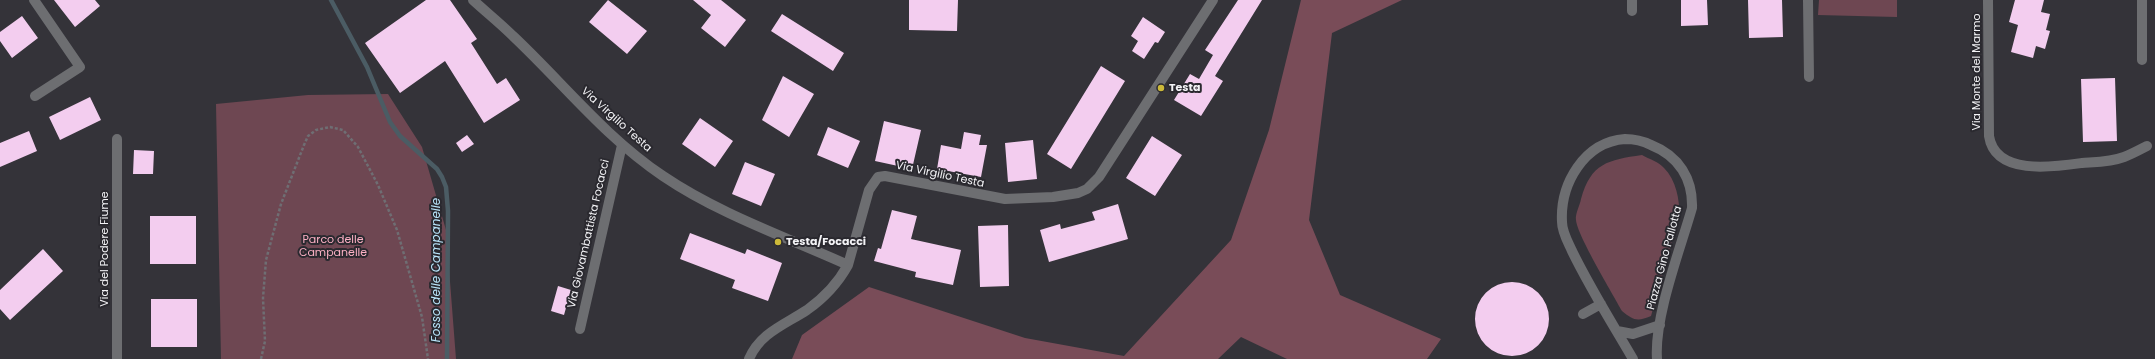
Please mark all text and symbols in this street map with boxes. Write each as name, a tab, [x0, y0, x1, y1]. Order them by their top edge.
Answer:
street label: Via Monte del Marmo	[1970, 13, 1984, 131]
place label: Testa	[1169, 81, 1200, 95]
marker: Testa	[1156, 83, 1166, 93]
street label: Via Virgilio Testa	[578, 85, 654, 155]
street label: Via Giovambattista Focacci	[565, 158, 613, 310]
street label: Via Virgilio Testa	[894, 159, 986, 191]
street label: Via del Podere Fiume	[98, 191, 112, 307]
water label: Fosso delle Campanelle	[430, 198, 444, 342]
street label: Piazza Gino Pallotta	[1645, 205, 1685, 311]
park label: Parco delle Campanelle	[299, 233, 367, 259]
place label: Testa/Focacci	[786, 235, 866, 249]
marker: Testa/Focacci	[773, 237, 783, 247]

